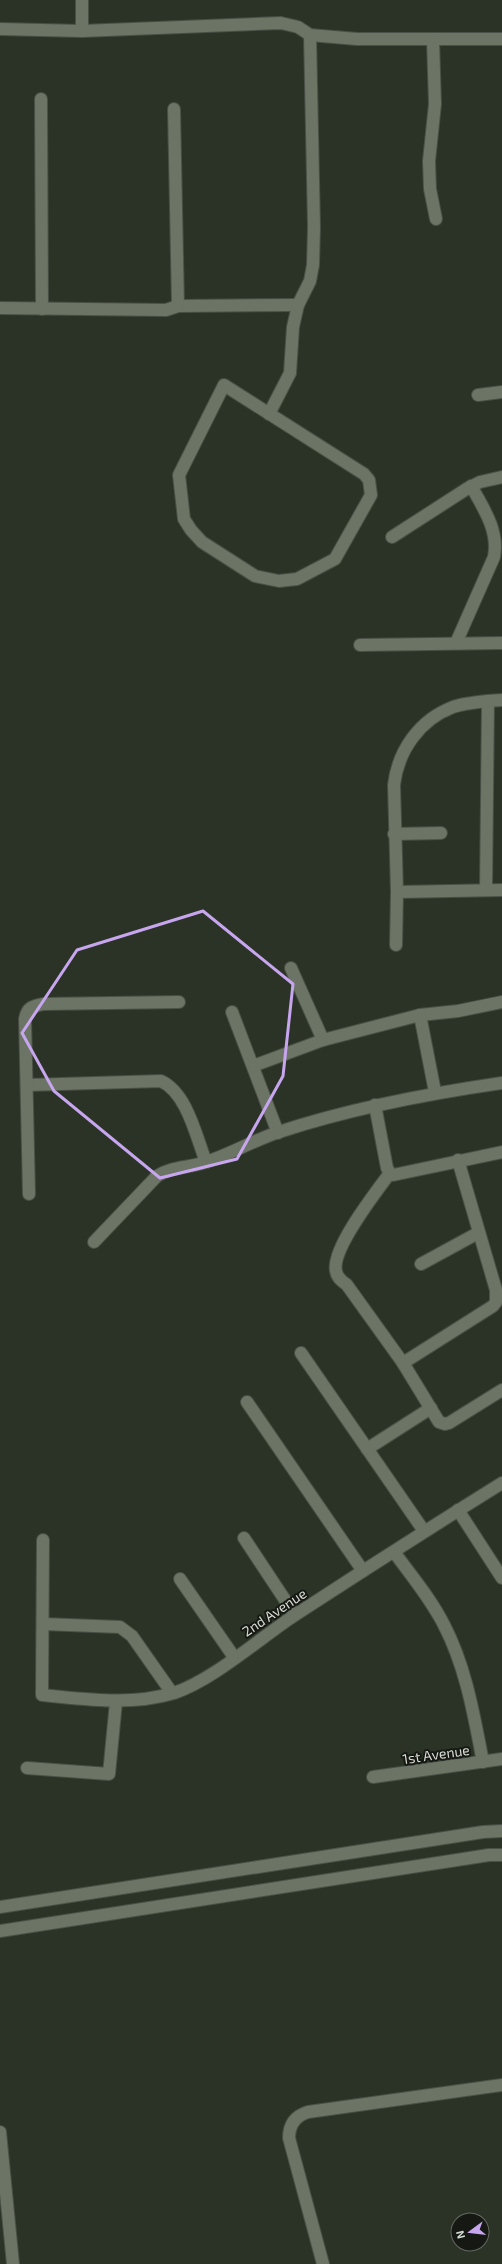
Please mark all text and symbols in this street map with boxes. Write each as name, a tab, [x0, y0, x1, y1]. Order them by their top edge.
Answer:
street label: 2nd Avenue	[239, 1584, 309, 1640]
street label: 1st Avenue	[401, 1741, 471, 1767]
north arrow	[450, 2212, 490, 2252]
text: N	[453, 2229, 467, 2240]

